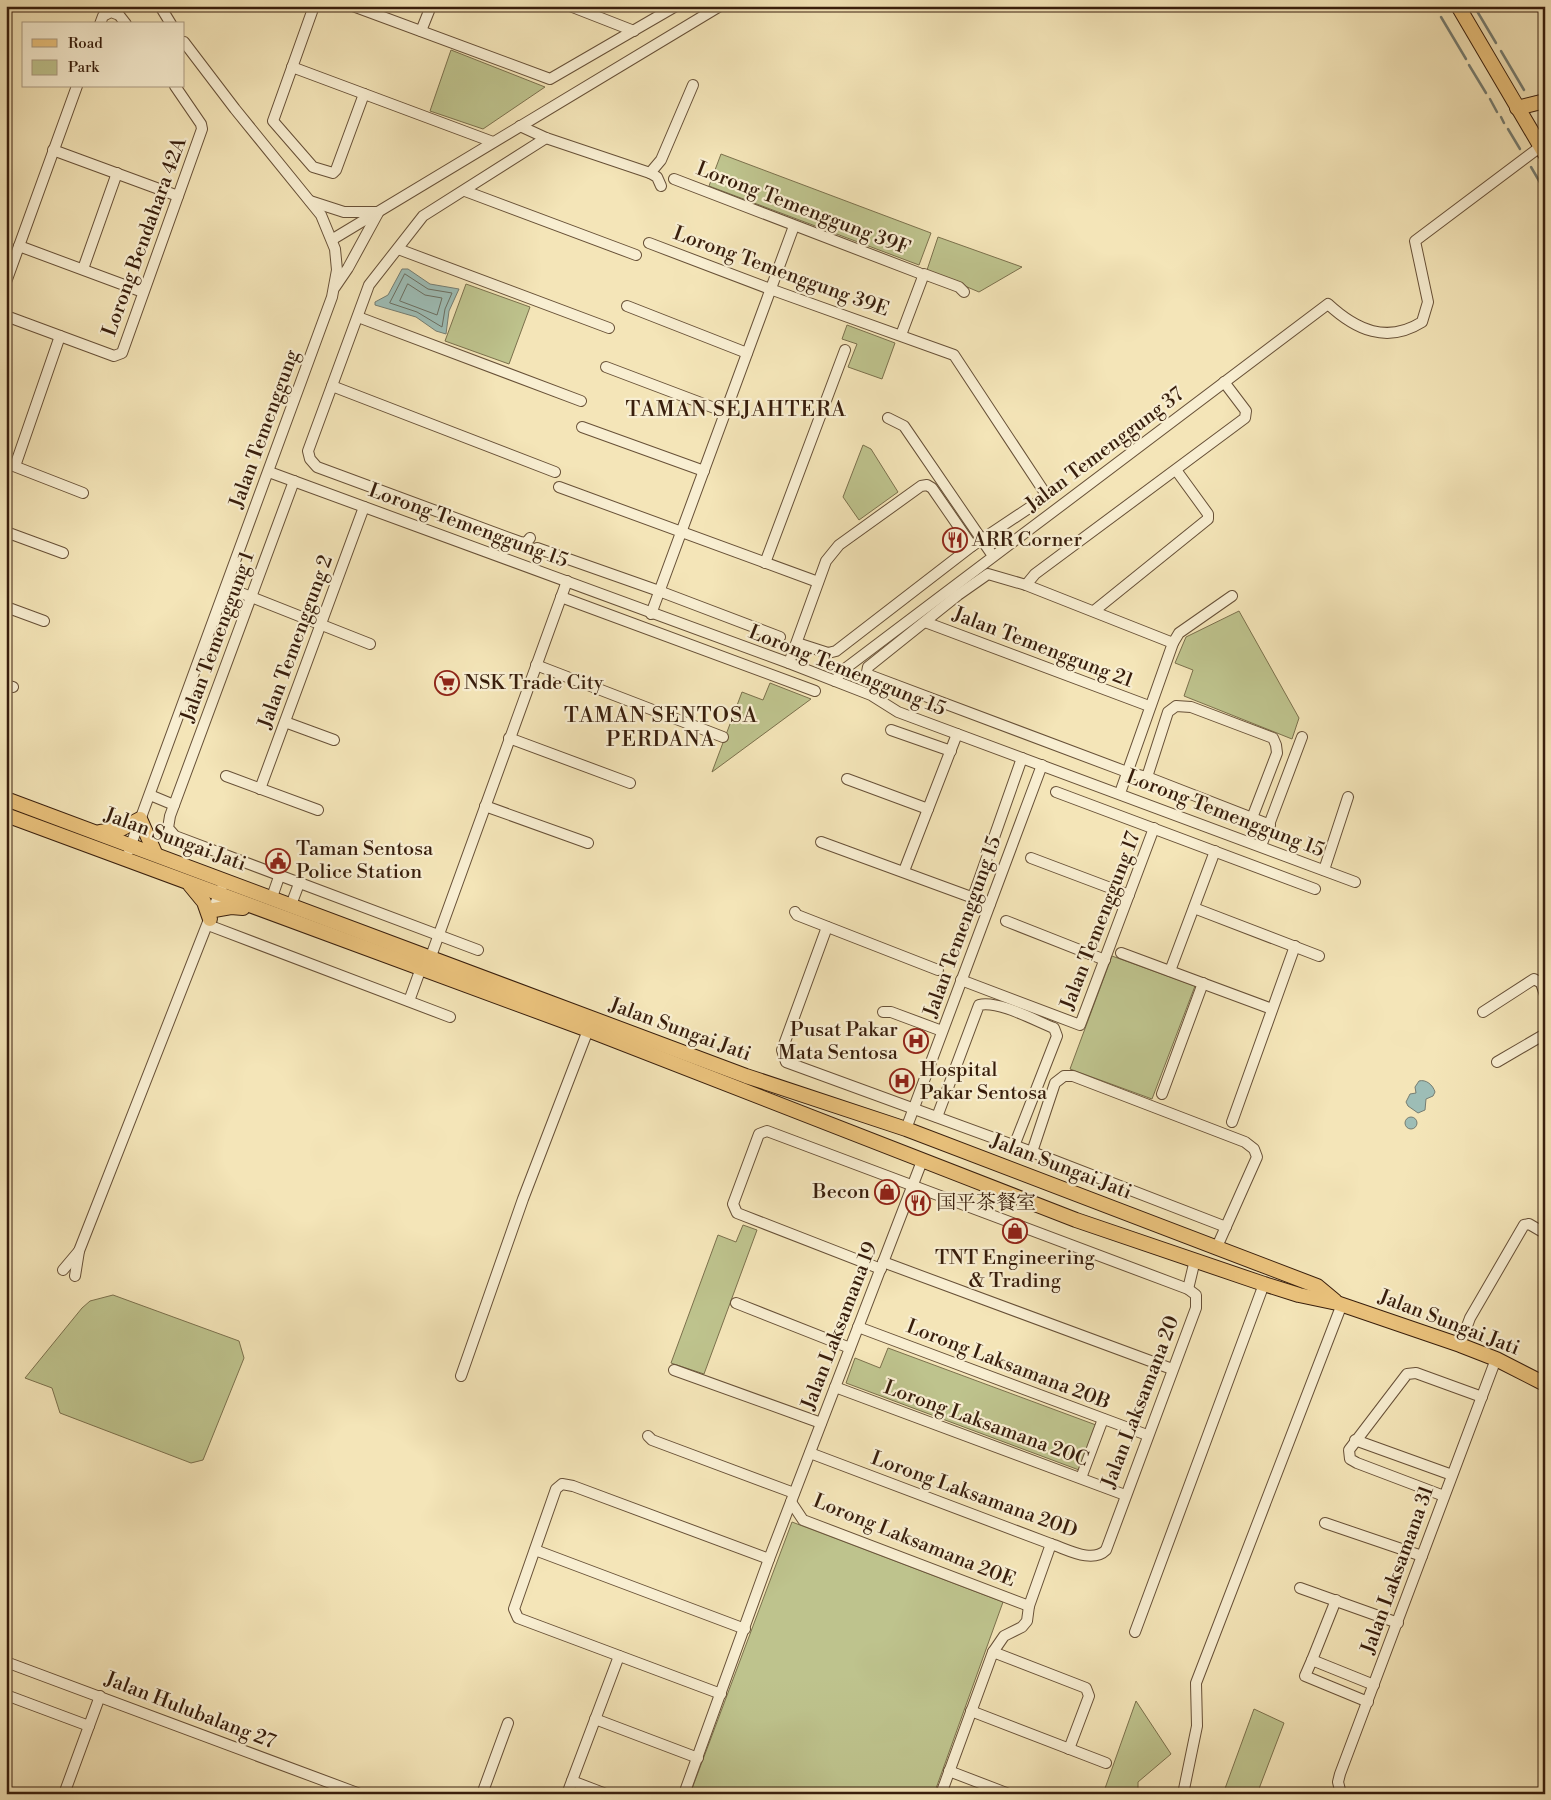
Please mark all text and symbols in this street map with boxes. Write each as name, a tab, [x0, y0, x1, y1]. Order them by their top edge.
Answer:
legend	[22, 22, 185, 88]
text: Road	[68, 34, 103, 53]
text: Park	[68, 58, 100, 77]
street label: Lorong Bendahara 42A	[97, 133, 193, 340]
street label: Lorong Temenggung 39F	[692, 157, 914, 261]
street label: Lorong Temenggung 39E	[670, 221, 892, 323]
street label: Jalan Temenggung	[224, 346, 306, 513]
street label: Jalan Temenggung 37	[1020, 382, 1189, 518]
district label: TAMAN SEJAHTERA	[625, 397, 847, 423]
street label: Lorong Temenggung 15	[365, 478, 571, 574]
restaurant icon: ARR Corner	[942, 527, 968, 553]
place label: ARR Corner	[971, 528, 1082, 553]
street label: Jalan Temenggung 1	[175, 548, 261, 727]
street label: Jalan Temenggung 2	[253, 552, 339, 733]
street label: Jalan Temenggung 21	[948, 602, 1137, 694]
street label: Lorong Temenggung 15	[745, 620, 949, 722]
supermarket icon: NSK Trade City	[434, 670, 460, 696]
place label: NSK Trade City	[464, 671, 604, 696]
district label: TAMAN SENTOSA PERDANA	[564, 703, 758, 753]
street label: Lorong Temenggung 15	[1122, 765, 1328, 863]
street label: Jalan Sungai Jati	[100, 802, 250, 877]
street label: Jalan Temenggung 17	[1055, 828, 1146, 1015]
street label: Jalan Temenggung 15	[918, 833, 1007, 1022]
place label: Taman Sentosa Police Station	[296, 837, 434, 885]
public building icon: Taman Sentosa Police Station	[265, 848, 291, 874]
street label: Jalan Sungai Jati	[605, 992, 755, 1067]
place label: Pusat Pakar Mata Sentosa	[778, 1018, 899, 1066]
hospital icon: Pusat Pakar Mata Sentosa	[903, 1028, 929, 1054]
place label: Hospital Pakar Sentosa	[920, 1058, 1048, 1106]
hospital icon: Hospital Pakar Sentosa	[889, 1068, 915, 1094]
street label: Jalan Sungai Jati	[986, 1128, 1135, 1206]
shop icon: Becon	[874, 1179, 900, 1205]
place label: Becon	[812, 1180, 870, 1205]
restaurant icon: 国平茶餐室	[905, 1190, 931, 1216]
place label: 国平茶餐室	[936, 1191, 1036, 1216]
shop icon: TNT Engineering & Trading	[1002, 1218, 1028, 1244]
street label: Jalan Laksamana 19	[796, 1238, 884, 1414]
place label: TNT Engineering & Trading	[935, 1246, 1096, 1294]
street label: Jalan Sungai Jati	[1374, 1284, 1523, 1362]
street label: Jalan Laksamana 20	[1096, 1312, 1185, 1493]
street label: Lorong Laksamana 20B	[902, 1315, 1114, 1415]
street label: Lorong Laksamana 20C	[880, 1375, 1092, 1473]
street label: Lorong Laksamana 20D	[867, 1446, 1081, 1544]
street label: Jalan Laksamana 31	[1356, 1482, 1440, 1658]
street label: Lorong Laksamana 20E	[809, 1489, 1019, 1593]
street label: Jalan Hulubalang 27	[100, 1667, 279, 1755]

